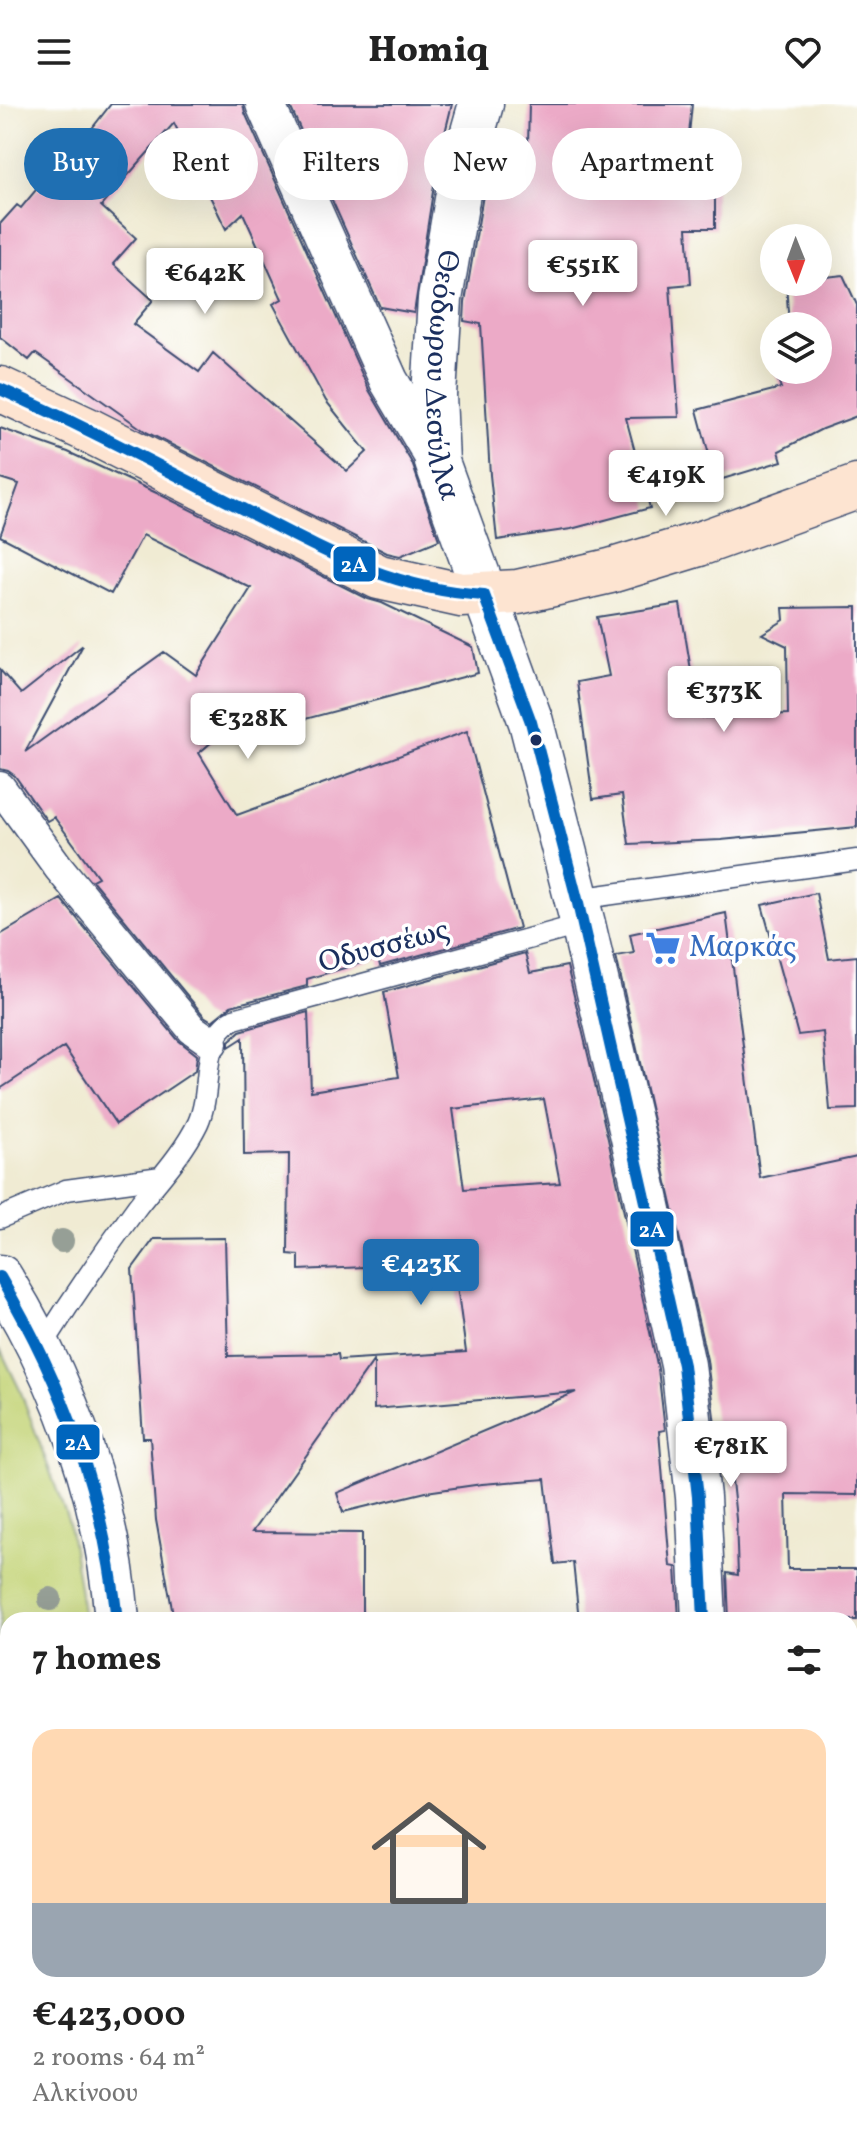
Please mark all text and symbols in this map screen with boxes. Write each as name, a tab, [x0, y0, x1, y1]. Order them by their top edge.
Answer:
text: Homiq	[368, 27, 489, 77]
icon: menu	[32, 30, 76, 74]
icon: heart	[781, 30, 825, 74]
chip: Buy	[24, 128, 128, 200]
chip: Rent	[144, 128, 258, 200]
chip: Filters	[274, 128, 408, 200]
chip: New	[424, 128, 536, 200]
chip: Apartment	[552, 128, 742, 200]
north arrow	[760, 224, 832, 296]
map controls	[760, 224, 832, 384]
pin: €551K	[527, 240, 639, 308]
street label: Θεόδωρου Δεσύλλα	[413, 246, 470, 506]
pin: €642K	[149, 248, 261, 316]
text: €551K	[546, 248, 620, 284]
text: €642K	[164, 256, 246, 292]
button: layers	[760, 312, 832, 384]
pin: €419K	[610, 450, 722, 518]
text: €419K	[627, 458, 705, 494]
line badge: 2Α	[332, 545, 377, 583]
text: 2Α	[340, 551, 368, 582]
pin: €373K	[668, 666, 780, 734]
text: €373K	[686, 674, 762, 710]
pin: €328K	[192, 693, 304, 761]
text: €328K	[209, 701, 287, 737]
unlabelled marker	[528, 732, 544, 748]
street label: Οδυσσέως	[314, 909, 454, 985]
place label: Μαρκάς	[689, 927, 797, 969]
supermarket icon: Μαρκάς	[644, 929, 682, 967]
line badge: 2Α	[629, 1210, 675, 1248]
text: 2Α	[638, 1216, 666, 1247]
pin: €423K	[365, 1239, 477, 1307]
text: €423K	[381, 1247, 461, 1283]
pin: €781K	[675, 1421, 787, 1489]
line badge: 2Α	[55, 1423, 101, 1461]
text: 2Α	[64, 1429, 92, 1460]
text: €781K	[694, 1429, 768, 1465]
text: 7 homes	[32, 1637, 161, 1684]
icon: filters	[782, 1638, 826, 1682]
icon: home	[357, 1781, 501, 1925]
text: €423,000	[32, 1993, 186, 2040]
text: 2 rooms · 64 m²	[32, 2040, 205, 2076]
text: Αλκίνοου	[32, 2076, 138, 2112]

